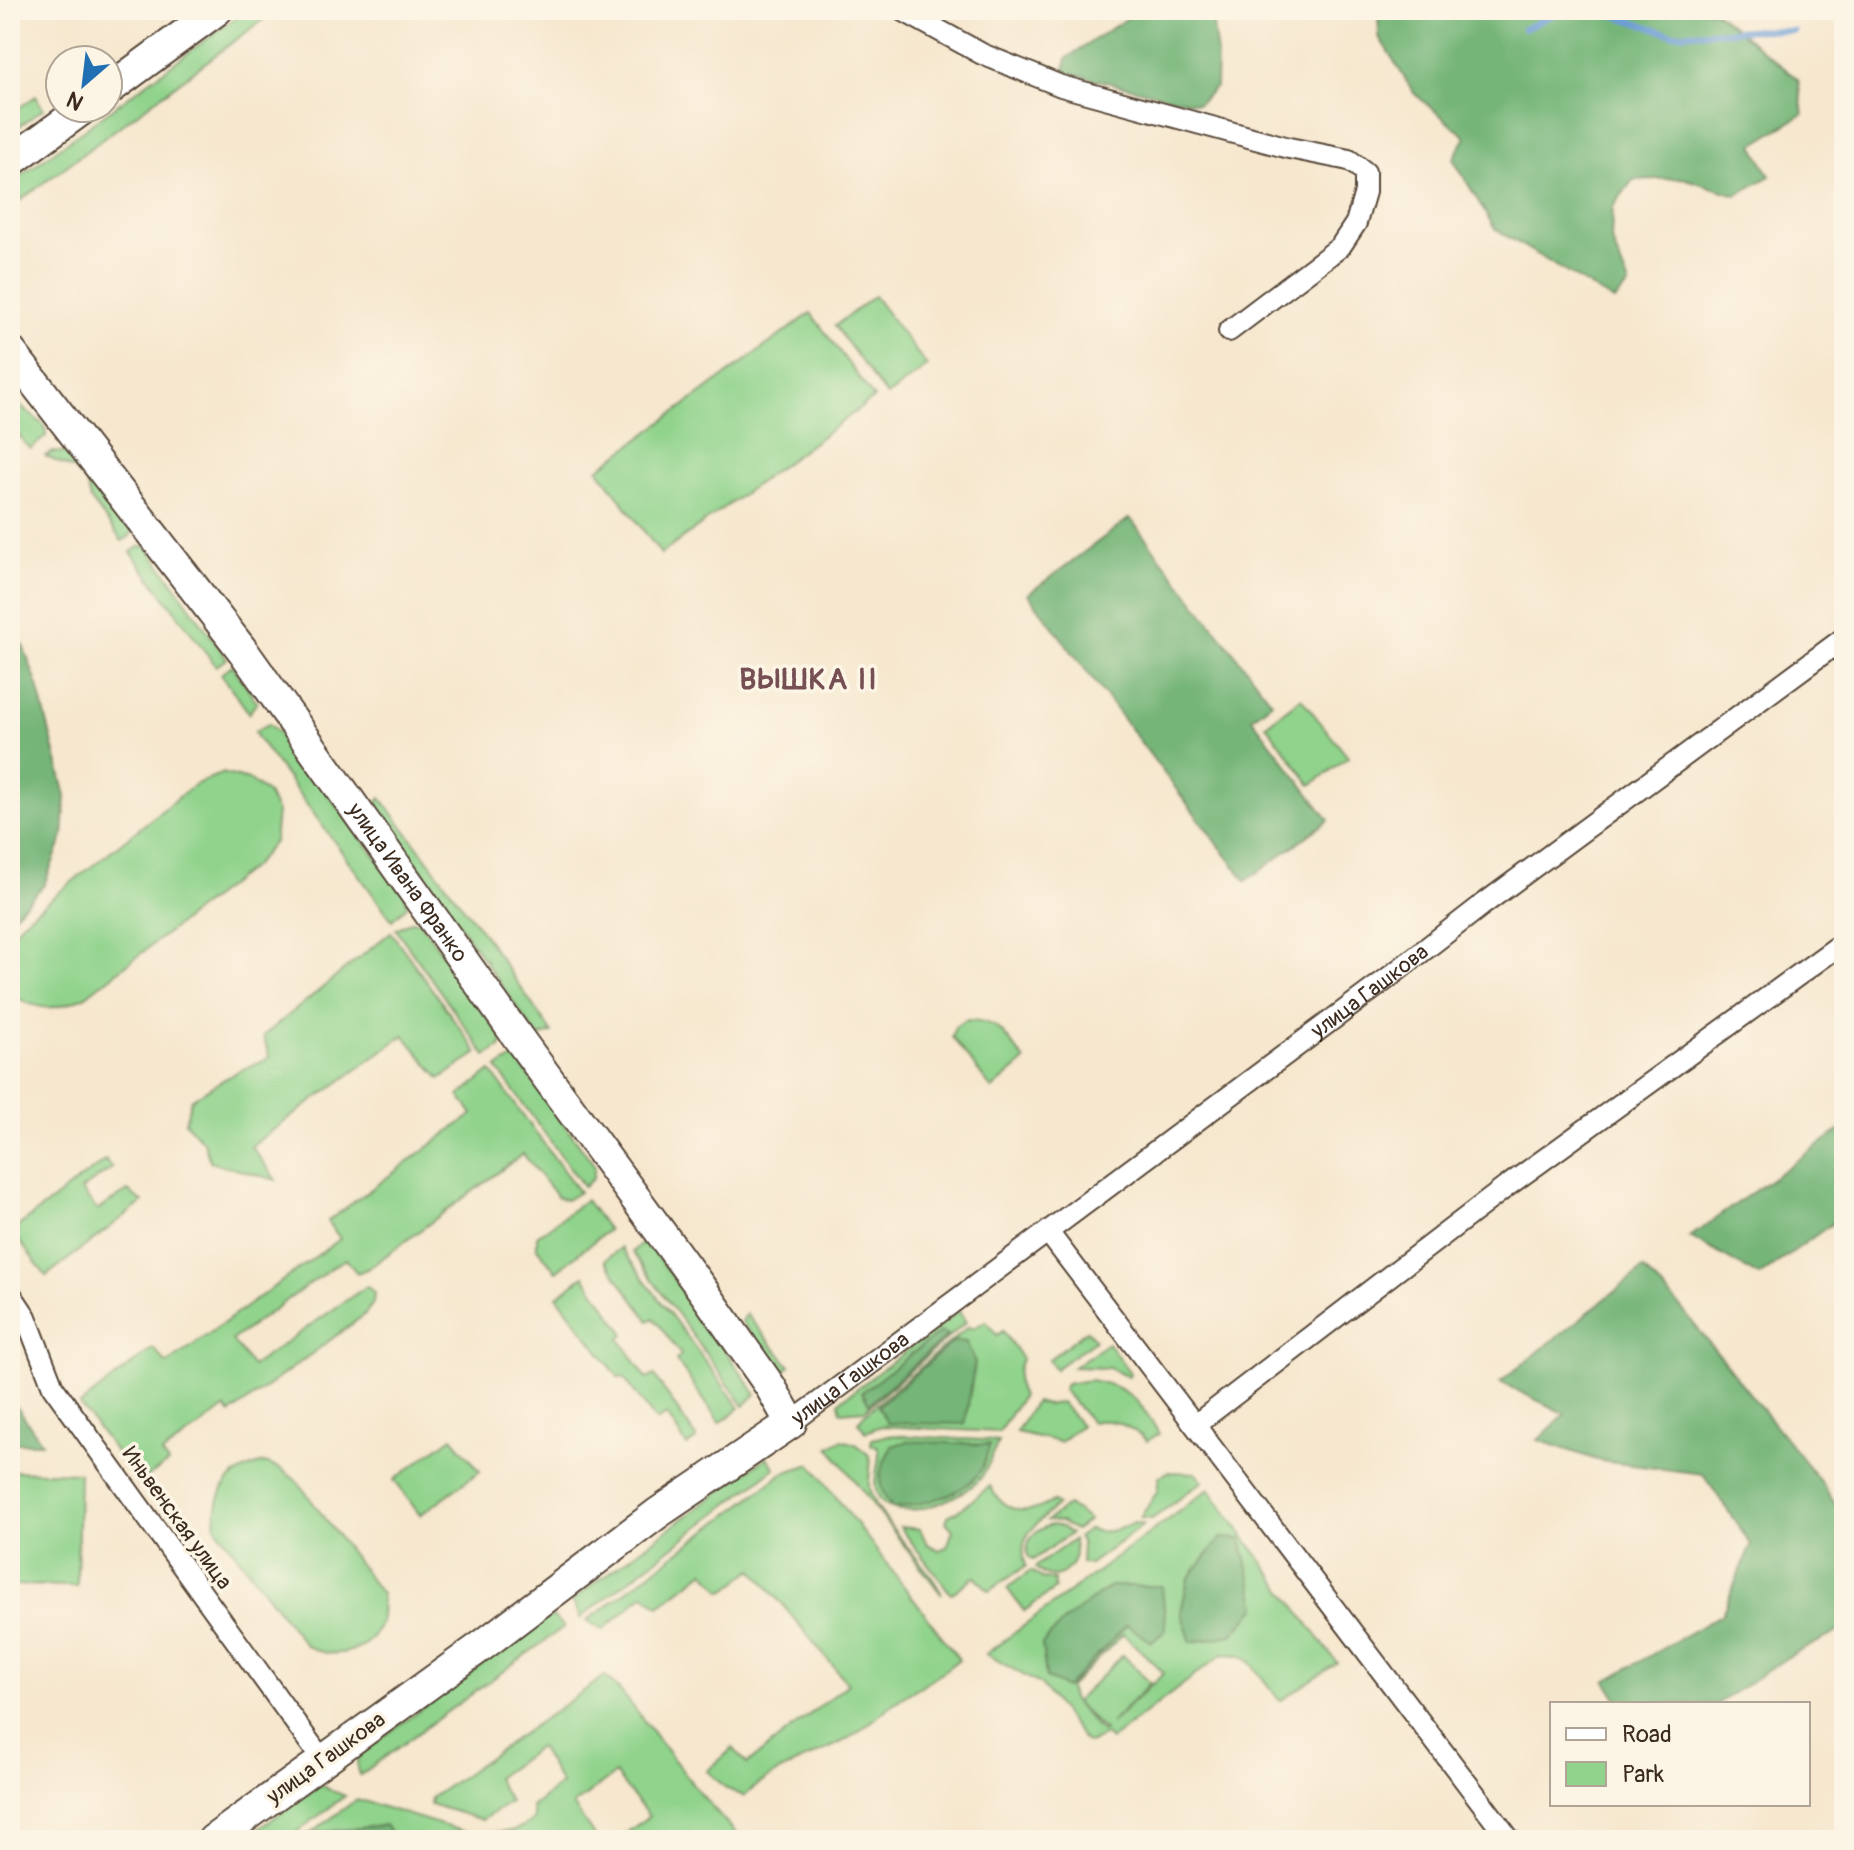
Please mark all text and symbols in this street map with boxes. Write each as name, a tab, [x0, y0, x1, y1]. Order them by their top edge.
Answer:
north arrow	[44, 44, 124, 124]
text: N	[62, 85, 88, 117]
district label: ВЫШКА II	[739, 661, 879, 698]
street label: улица Ивана Франко	[341, 796, 474, 968]
street label: улица Гашкова	[1305, 938, 1434, 1045]
street label: улица Гашкова	[785, 1326, 915, 1432]
street label: Иньвенская улица	[116, 1441, 238, 1595]
legend	[1550, 1702, 1810, 1806]
street label: улица Гашкова	[260, 1705, 391, 1811]
text: Road	[1622, 1720, 1672, 1749]
text: Park	[1622, 1760, 1664, 1789]

